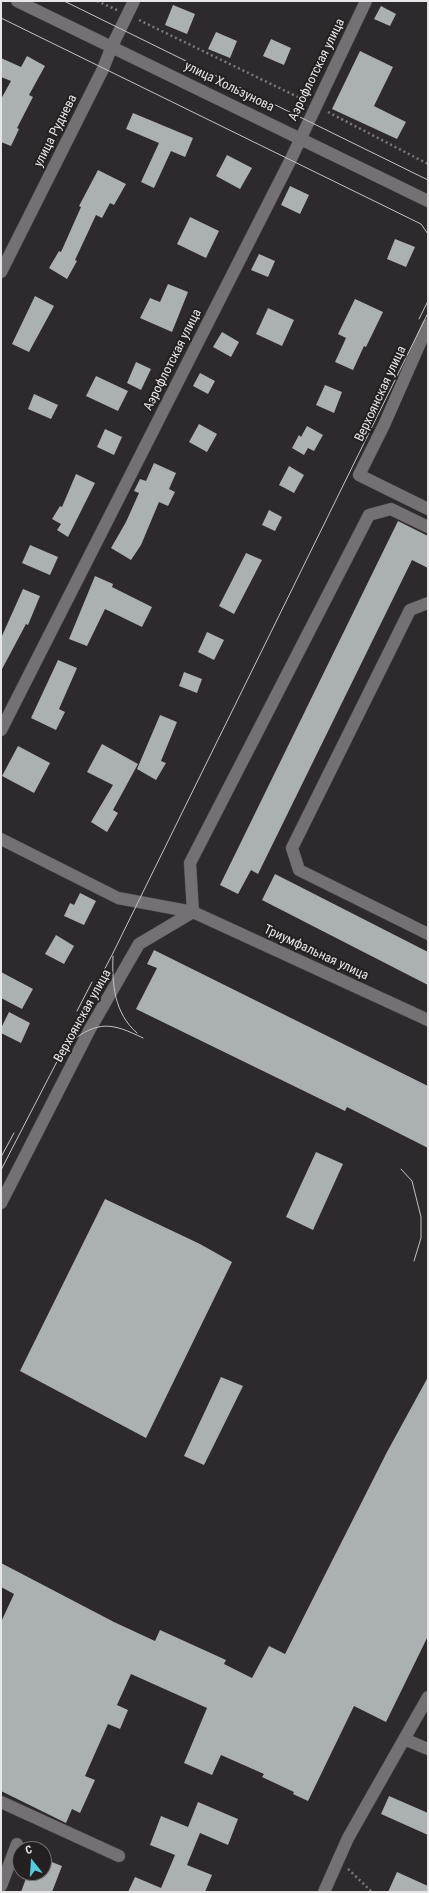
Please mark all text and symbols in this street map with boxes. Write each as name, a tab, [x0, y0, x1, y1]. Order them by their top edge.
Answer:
street label: Аэрофлотская улица	[285, 16, 349, 124]
street label: улица Хользунова	[182, 59, 276, 115]
street label: улица Руднева	[31, 92, 81, 170]
street label: Аэрофлотская улица	[141, 307, 205, 413]
street label: Верхоянская улица	[352, 344, 410, 444]
street label: Триумфальная улица	[261, 922, 371, 984]
street label: Верхоянская улица	[51, 967, 115, 1065]
north arrow	[12, 1841, 52, 1881]
text: С	[24, 1843, 34, 1857]

